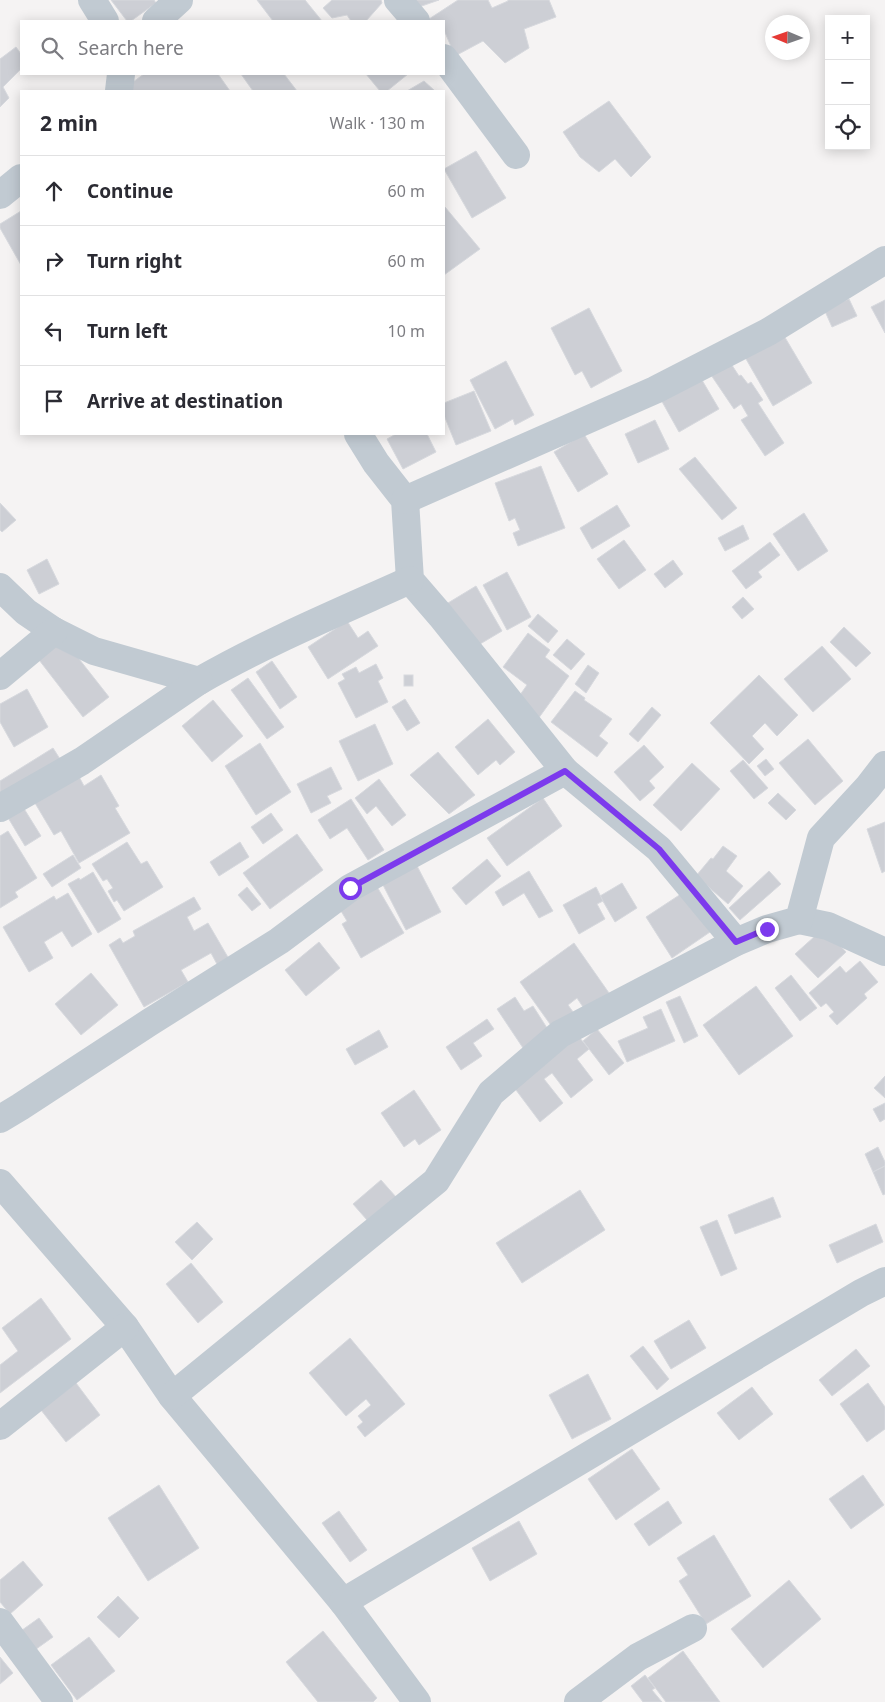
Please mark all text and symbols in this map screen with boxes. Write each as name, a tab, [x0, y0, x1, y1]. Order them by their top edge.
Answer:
north arrow	[765, 15, 810, 60]
map controls	[825, 15, 870, 150]
button: +	[825, 15, 870, 60]
search box	[20, 20, 445, 75]
icon: search	[38, 34, 66, 62]
text: Search here	[78, 35, 184, 61]
button: −	[825, 60, 870, 105]
button: locate	[825, 105, 870, 150]
text: 2 min	[40, 109, 98, 137]
text: Walk · 130 m	[330, 112, 425, 134]
icon: ahead	[40, 177, 68, 205]
text: Continue	[87, 178, 173, 204]
text: 60 m	[388, 180, 425, 202]
icon: right	[40, 247, 68, 275]
text: Turn right	[87, 248, 182, 274]
text: 60 m	[388, 250, 425, 272]
icon: left	[40, 317, 68, 345]
text: Turn left	[87, 318, 168, 344]
text: 10 m	[388, 320, 425, 342]
icon: arrive	[40, 387, 68, 415]
text: Arrive at destination	[87, 388, 283, 414]
route start	[339, 877, 362, 900]
route end	[756, 918, 779, 941]

